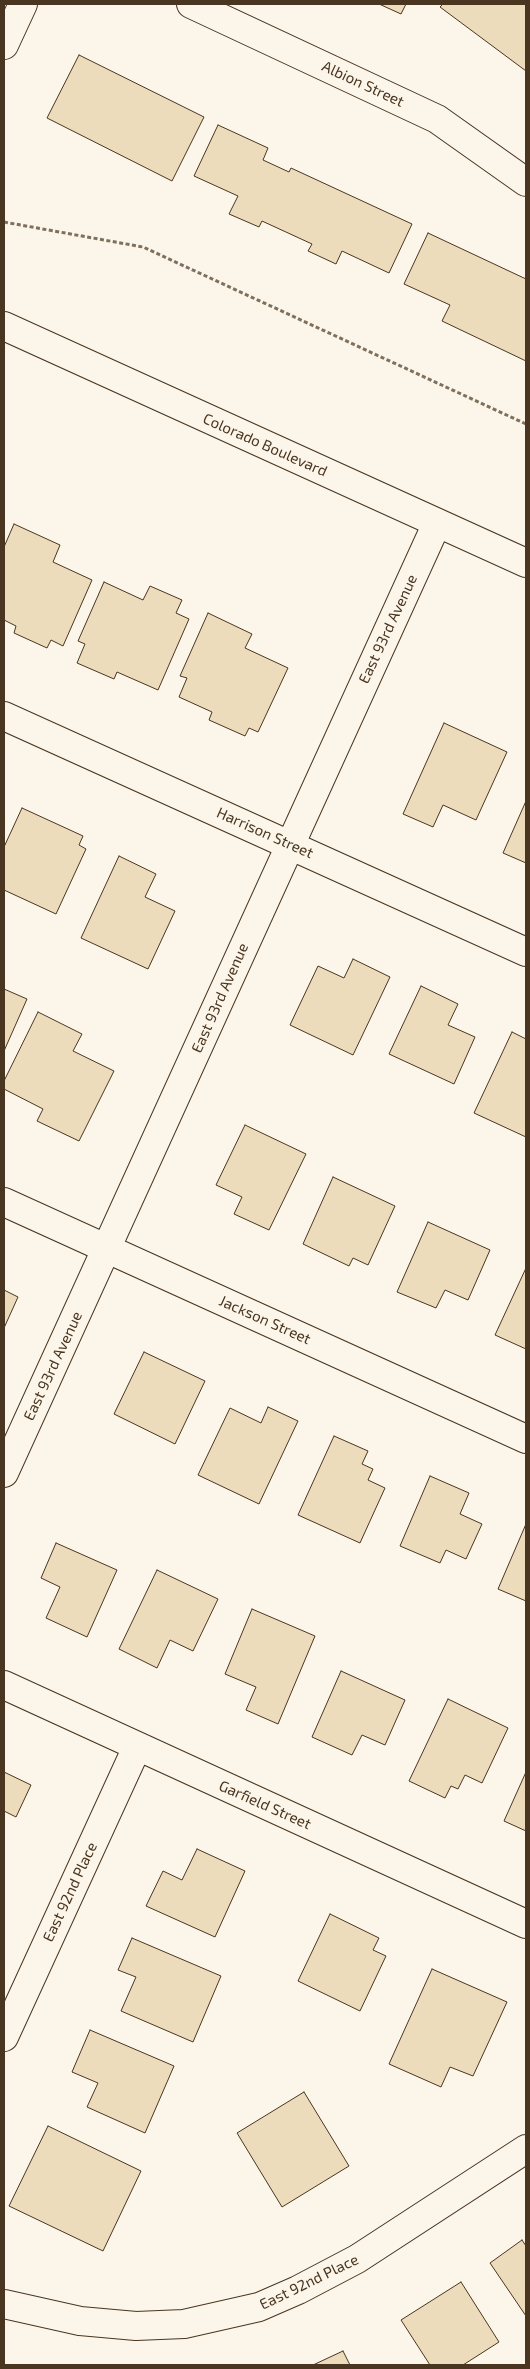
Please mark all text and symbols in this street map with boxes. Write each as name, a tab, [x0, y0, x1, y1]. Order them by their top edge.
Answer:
street label: Albion Street	[319, 57, 407, 111]
street label: Colorado Boulevard	[200, 409, 330, 481]
street label: East 93rd Avenue	[355, 572, 421, 686]
street label: Harrison Street	[214, 804, 316, 862]
street label: East 93rd Avenue	[188, 940, 252, 1056]
street label: Jackson Street	[216, 1292, 314, 1348]
street label: East 93rd Avenue	[20, 1309, 86, 1423]
street label: Garfield Street	[216, 1777, 314, 1833]
street label: East 92nd Place	[39, 1839, 101, 1945]
street label: East 92nd Place	[257, 2250, 361, 2314]

